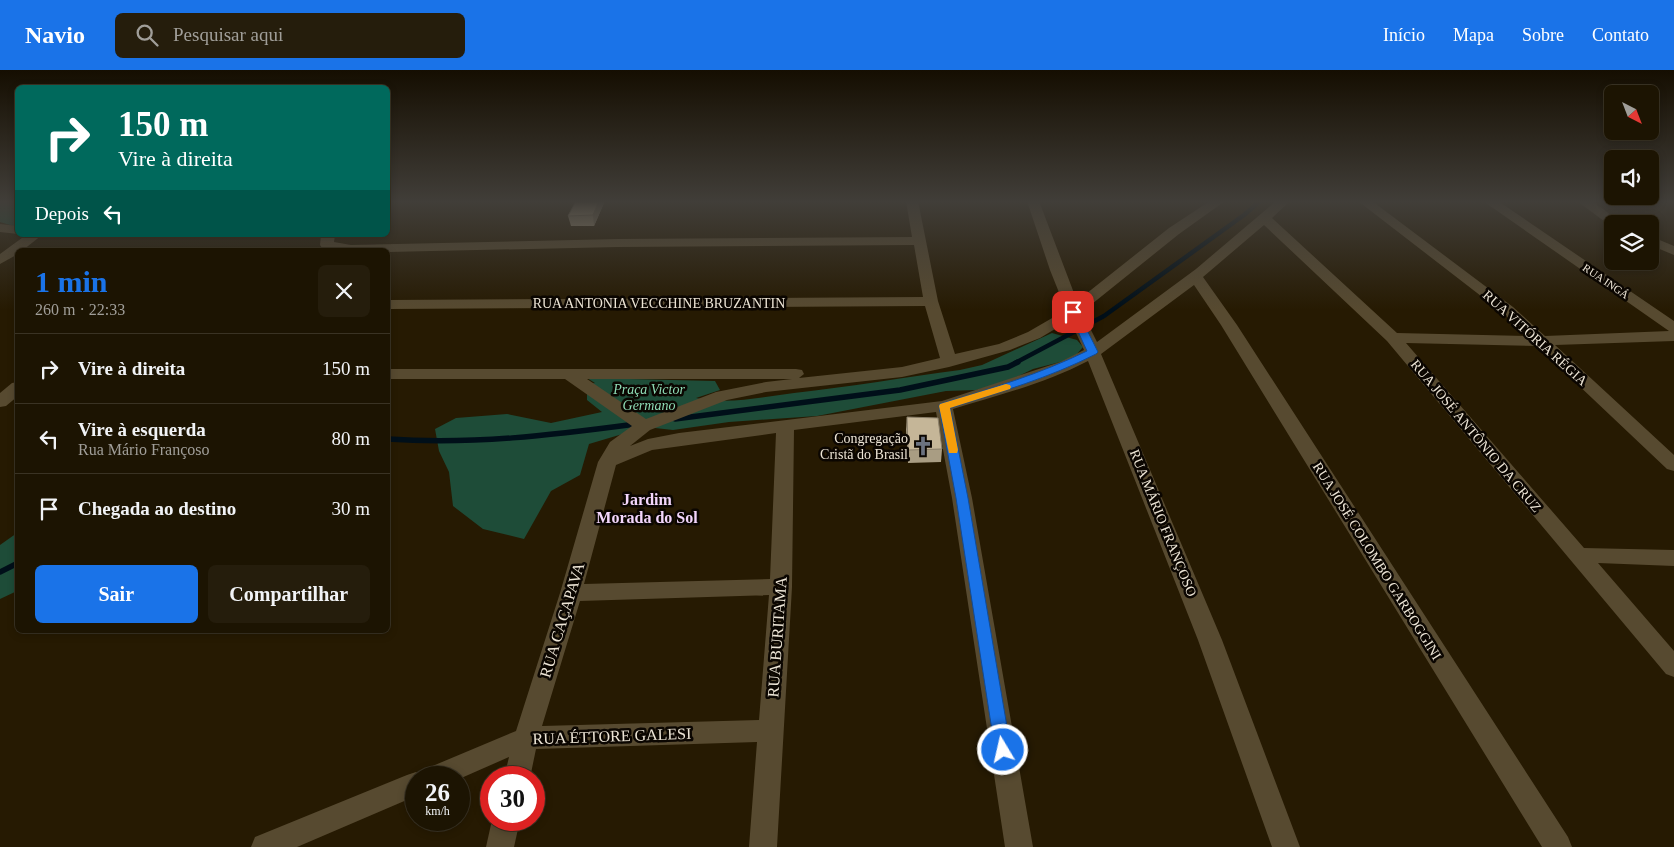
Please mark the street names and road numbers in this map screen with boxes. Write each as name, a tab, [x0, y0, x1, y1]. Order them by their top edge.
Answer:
street label: RUA INGÁ	[1581, 261, 1631, 301]
street label: RUA VITÓRIA RÉGIA	[1480, 286, 1592, 389]
street label: RUA ANTONIA VECCHINE BRUZANTIN	[533, 296, 785, 311]
street label: RUA JOSÉ ANTÔNIO DA CRUZ	[1408, 356, 1545, 515]
street label: RUA MÁRIO FRANÇOSO	[1127, 447, 1200, 599]
street label: RUA JOSÉ COLOMBO GARBOGGINI	[1310, 459, 1445, 663]
street label: RUA CAÇAPAVA	[536, 560, 589, 680]
street label: RUA BURITAMA	[764, 576, 790, 698]
street label: RUA ÉTTORE GALESI	[532, 724, 692, 747]

